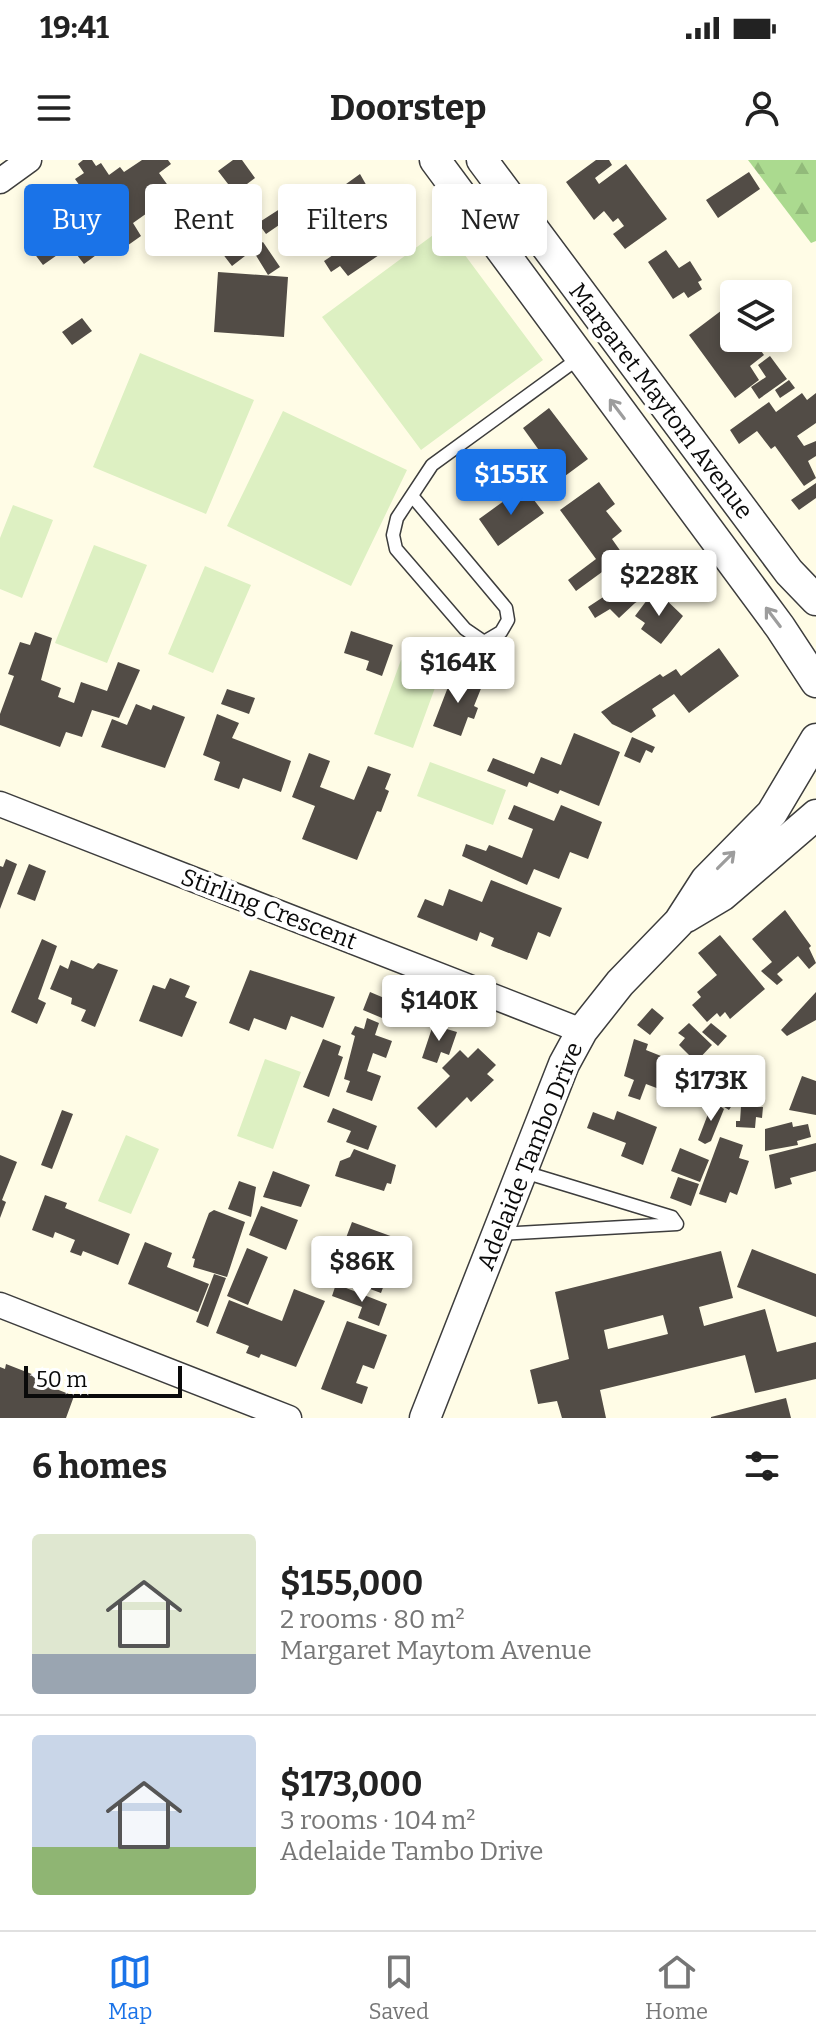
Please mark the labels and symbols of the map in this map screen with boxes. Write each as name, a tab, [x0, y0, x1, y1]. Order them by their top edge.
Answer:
street label: Margaret Maytom Avenue	[563, 278, 759, 524]
one-way arrow	[609, 399, 626, 420]
pin: $155K	[455, 449, 567, 517]
pin: $228K	[603, 550, 715, 618]
one-way arrow	[764, 607, 781, 628]
pin: $164K	[402, 637, 514, 705]
one-way arrow	[716, 851, 735, 870]
street label: Stirling Crescent	[177, 863, 361, 955]
pin: $140K	[383, 975, 495, 1043]
street label: Adelaide Tambo Drive	[471, 1038, 589, 1274]
pin: $173K	[655, 1055, 767, 1123]
pin: $86K	[315, 1236, 409, 1304]
scale bar	[24, 1362, 182, 1398]

